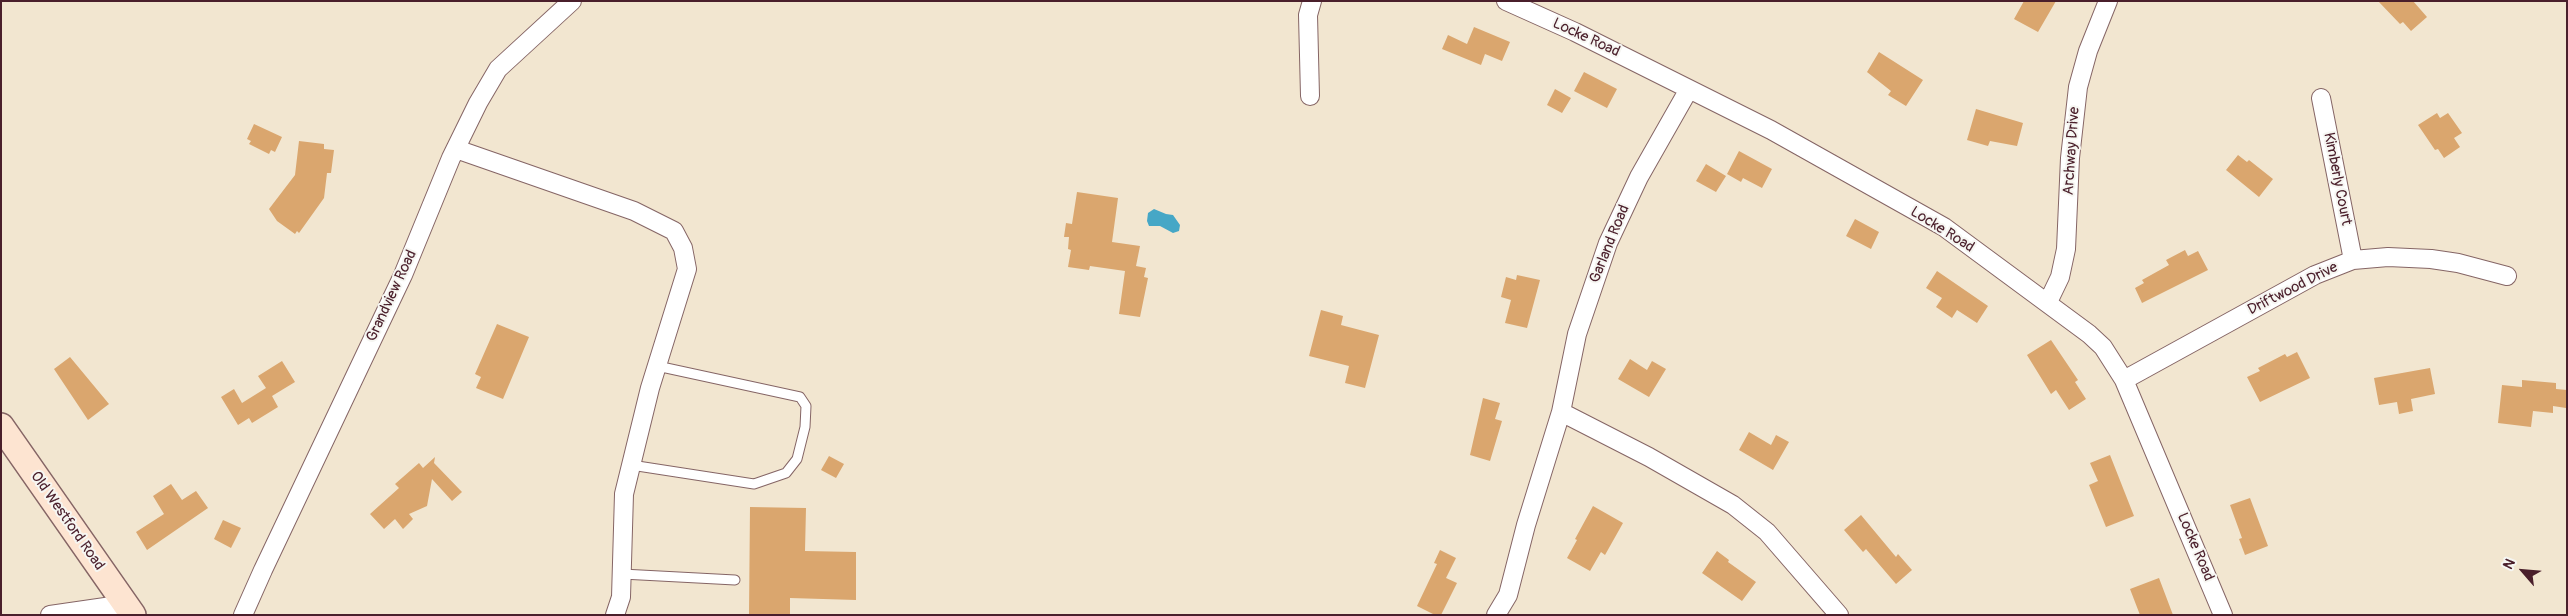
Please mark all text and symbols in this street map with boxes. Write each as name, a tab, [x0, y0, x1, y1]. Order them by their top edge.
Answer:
street label: Locke Road	[1550, 15, 1622, 61]
street label: Archway Drive	[2060, 106, 2084, 196]
street label: Kimberly Court	[2319, 131, 2355, 227]
street label: Garland Road	[1586, 202, 1634, 286]
street label: Locke Road	[1907, 203, 1977, 257]
street label: Grandview Road	[363, 247, 421, 345]
street label: Driftwood Drive	[2245, 259, 2341, 319]
street label: Old Westford Road	[26, 468, 108, 574]
street label: Locke Road	[2173, 510, 2217, 584]
north arrow	[2498, 546, 2548, 596]
text: N	[2499, 556, 2519, 572]

